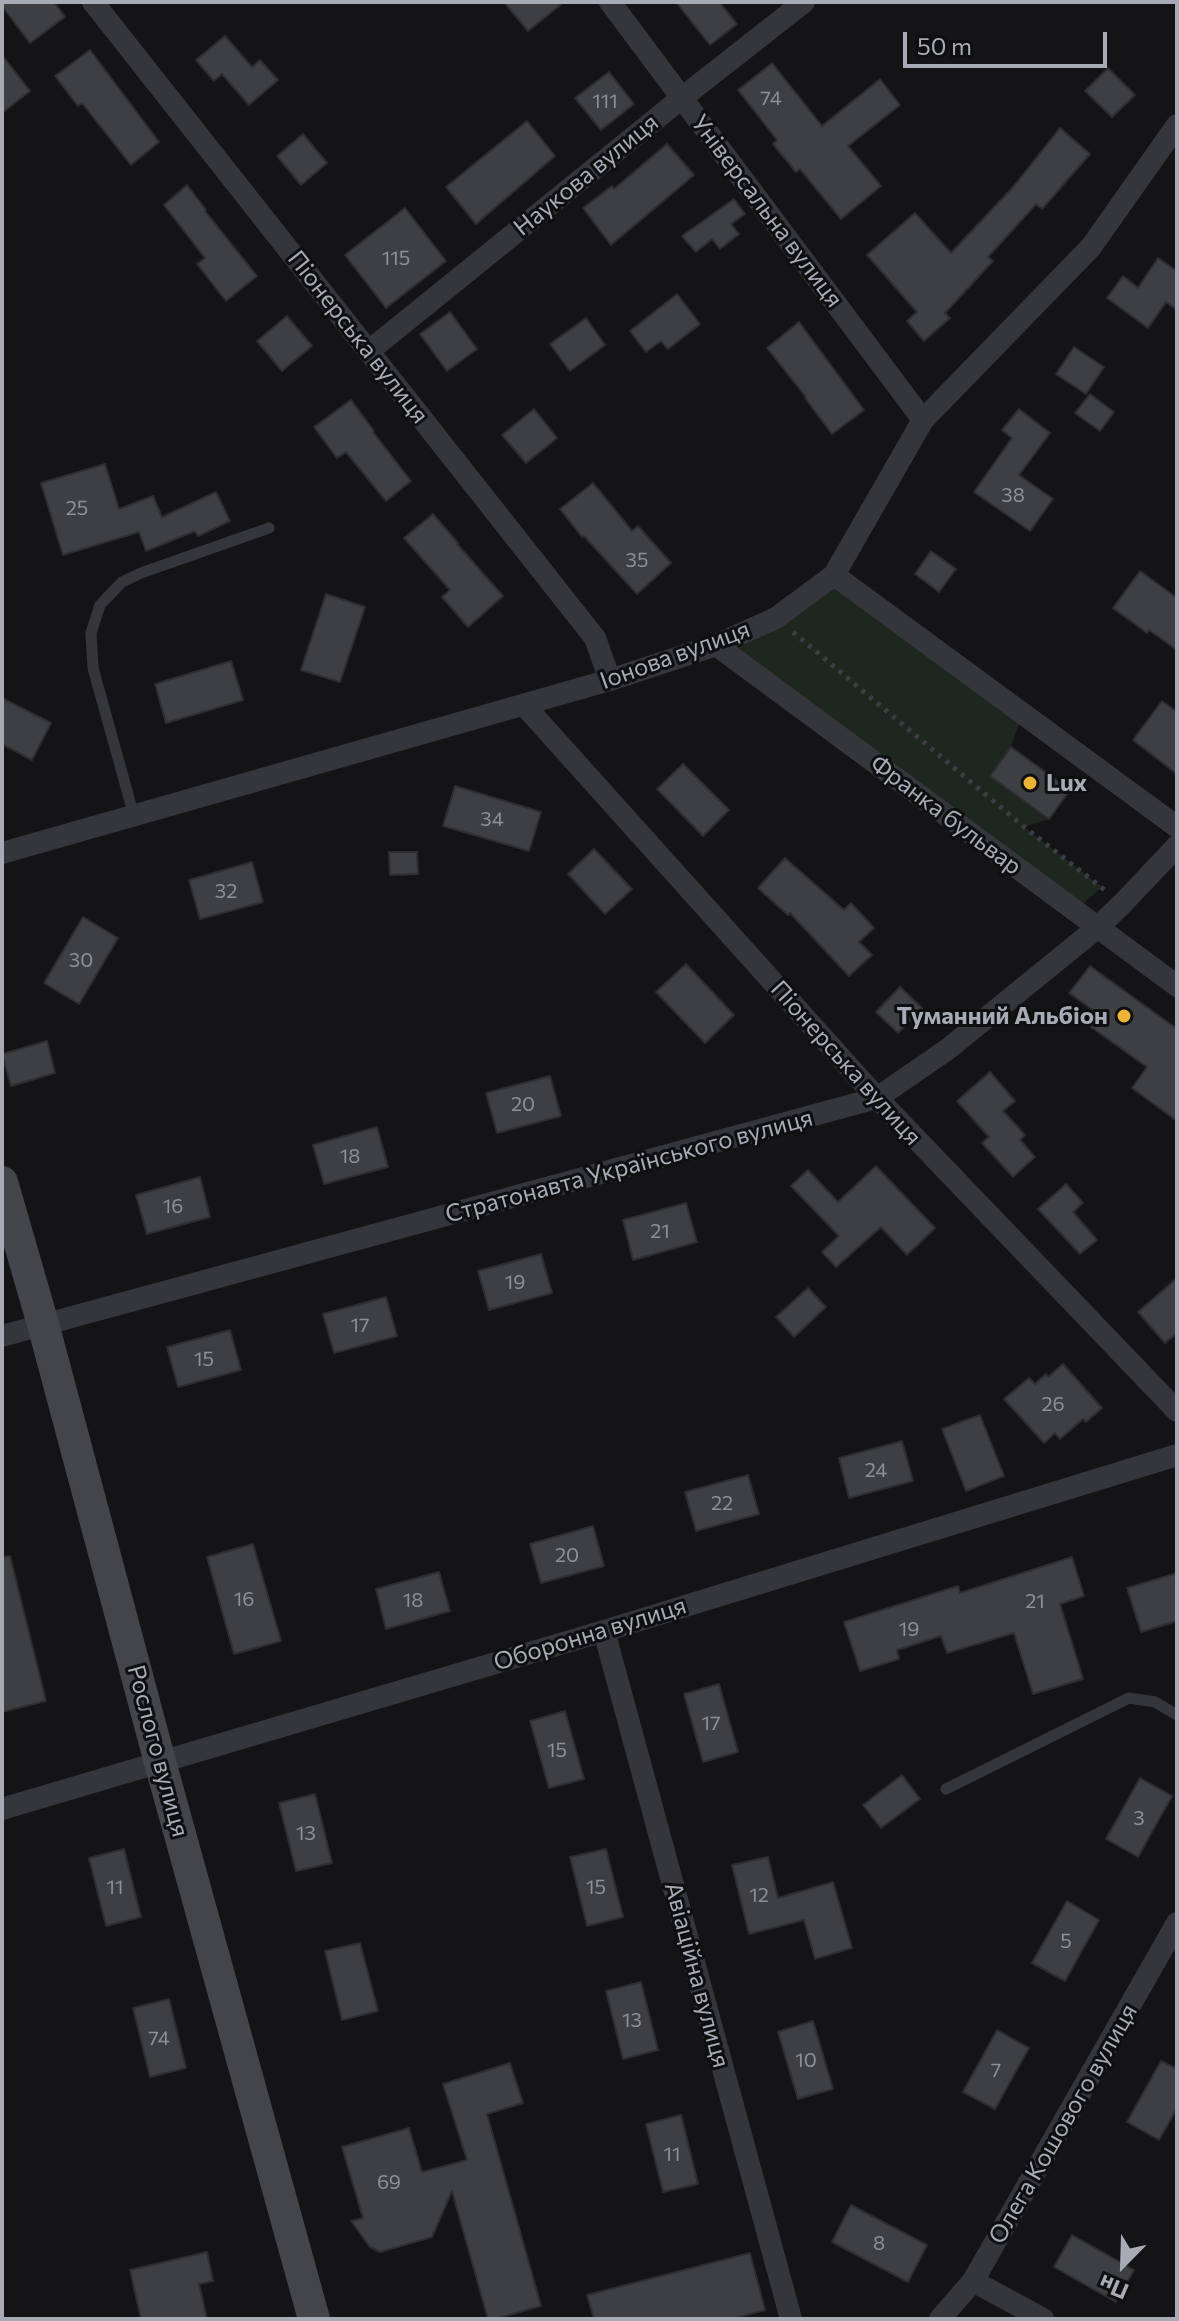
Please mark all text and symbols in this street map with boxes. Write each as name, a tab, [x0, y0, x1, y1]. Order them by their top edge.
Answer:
scale bar	[907, 16, 1111, 66]
text: 50 m	[917, 31, 972, 60]
house number: 74	[760, 86, 782, 110]
house number: 111	[592, 89, 618, 113]
street label: Наукова вулиця	[508, 108, 664, 242]
street label: Універсальна вулиця	[685, 109, 849, 313]
street label: Піонерська вулиця	[282, 245, 434, 429]
house number: 115	[382, 246, 410, 270]
house number: 38	[1001, 483, 1025, 507]
house number: 25	[66, 496, 88, 520]
house number: 35	[626, 548, 648, 572]
street label: Іонова вулиця	[596, 615, 754, 695]
street label: Франка бульвар	[865, 749, 1027, 881]
place label: Lux	[1046, 769, 1087, 797]
marker: Lux	[1021, 774, 1039, 792]
house number: 34	[480, 807, 504, 831]
house number: 32	[215, 879, 237, 903]
house number: 30	[69, 948, 93, 972]
street label: Піонерська вулиця	[765, 975, 927, 1151]
place label: Туманний Альбіон	[897, 1002, 1108, 1030]
marker: Туманний Альбіон	[1115, 1007, 1133, 1025]
house number: 20	[511, 1092, 535, 1116]
street label: Стратонавта Українського вулиця	[442, 1103, 816, 1229]
house number: 18	[340, 1144, 360, 1168]
house number: 16	[163, 1194, 183, 1218]
house number: 21	[650, 1219, 670, 1243]
house number: 19	[505, 1270, 525, 1294]
house number: 17	[350, 1313, 370, 1337]
house number: 15	[194, 1347, 214, 1371]
house number: 26	[1041, 1392, 1065, 1416]
house number: 24	[865, 1458, 887, 1482]
house number: 22	[711, 1491, 733, 1515]
house number: 20	[555, 1543, 579, 1567]
house number: 16	[234, 1587, 254, 1611]
house number: 18	[403, 1588, 423, 1612]
house number: 21	[1025, 1589, 1045, 1613]
street label: Оборонна вулиця	[490, 1591, 690, 1677]
house number: 19	[899, 1617, 919, 1641]
street label: Рослого вулиця	[121, 1662, 195, 1840]
house number: 17	[701, 1711, 721, 1735]
house number: 15	[547, 1738, 567, 1762]
house number: 3	[1133, 1806, 1145, 1830]
house number: 13	[296, 1821, 316, 1845]
house number: 11	[106, 1875, 124, 1899]
house number: 15	[586, 1875, 606, 1899]
street label: Авіаційна вулиця	[658, 1879, 736, 2071]
house number: 12	[749, 1883, 769, 1907]
house number: 5	[1060, 1929, 1072, 1953]
street label: Олега Кошового вулиця	[983, 1999, 1143, 2249]
house number: 13	[622, 2008, 642, 2032]
house number: 74	[148, 2026, 170, 2050]
house number: 10	[795, 2048, 817, 2072]
house number: 7	[991, 2058, 1001, 2082]
house number: 11	[663, 2142, 681, 2166]
house number: 69	[377, 2170, 401, 2194]
north arrow	[1083, 2225, 1163, 2305]
house number: 8	[873, 2231, 885, 2255]
text: Пн	[1095, 2269, 1132, 2306]

